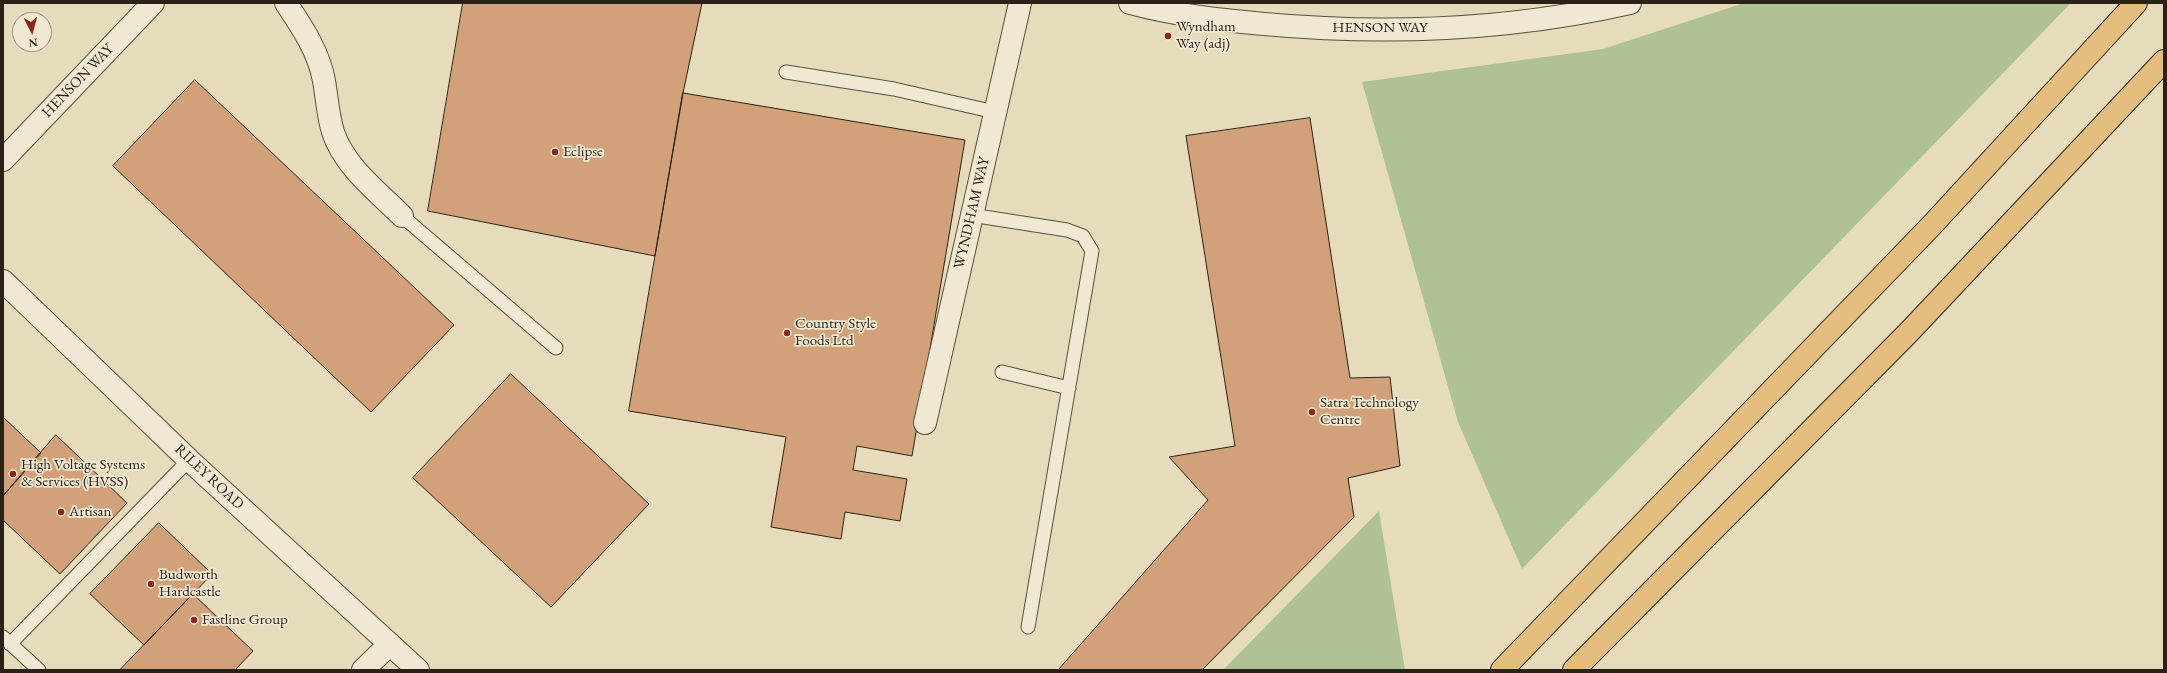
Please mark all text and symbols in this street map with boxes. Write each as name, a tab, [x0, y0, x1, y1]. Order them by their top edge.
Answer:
north arrow	[12, 12, 52, 52]
place label: Wyndham Way (adj)	[1176, 18, 1236, 53]
street label: HENSON WAY	[1332, 19, 1428, 37]
marker: Wyndham Way (adj)	[1163, 31, 1173, 41]
text: N	[28, 36, 38, 50]
street label: HENSON WAY	[38, 40, 118, 122]
place label: Eclipse	[563, 143, 603, 161]
marker: Eclipse	[550, 147, 560, 157]
street label: WYNDHAM WAY	[950, 155, 994, 271]
place label: Country Style Foods Ltd	[795, 315, 876, 350]
marker: Country Style Foods Ltd	[782, 328, 792, 338]
place label: Satra Technology Centre	[1320, 394, 1419, 429]
marker: Satra Technology Centre	[1307, 407, 1317, 417]
street label: RILEY ROAD	[171, 440, 247, 514]
place label: High Voltage Systems & Services (HVSS)	[21, 456, 145, 491]
marker: High Voltage Systems & Services (HVSS)	[8, 469, 18, 479]
place label: Artisan	[69, 503, 112, 521]
marker: Artisan	[56, 507, 66, 517]
place label: Budworth Hardcastle	[159, 566, 221, 601]
marker: Budworth Hardcastle	[146, 579, 156, 589]
place label: Fastline Group	[202, 611, 288, 629]
marker: Fastline Group	[189, 615, 199, 625]

